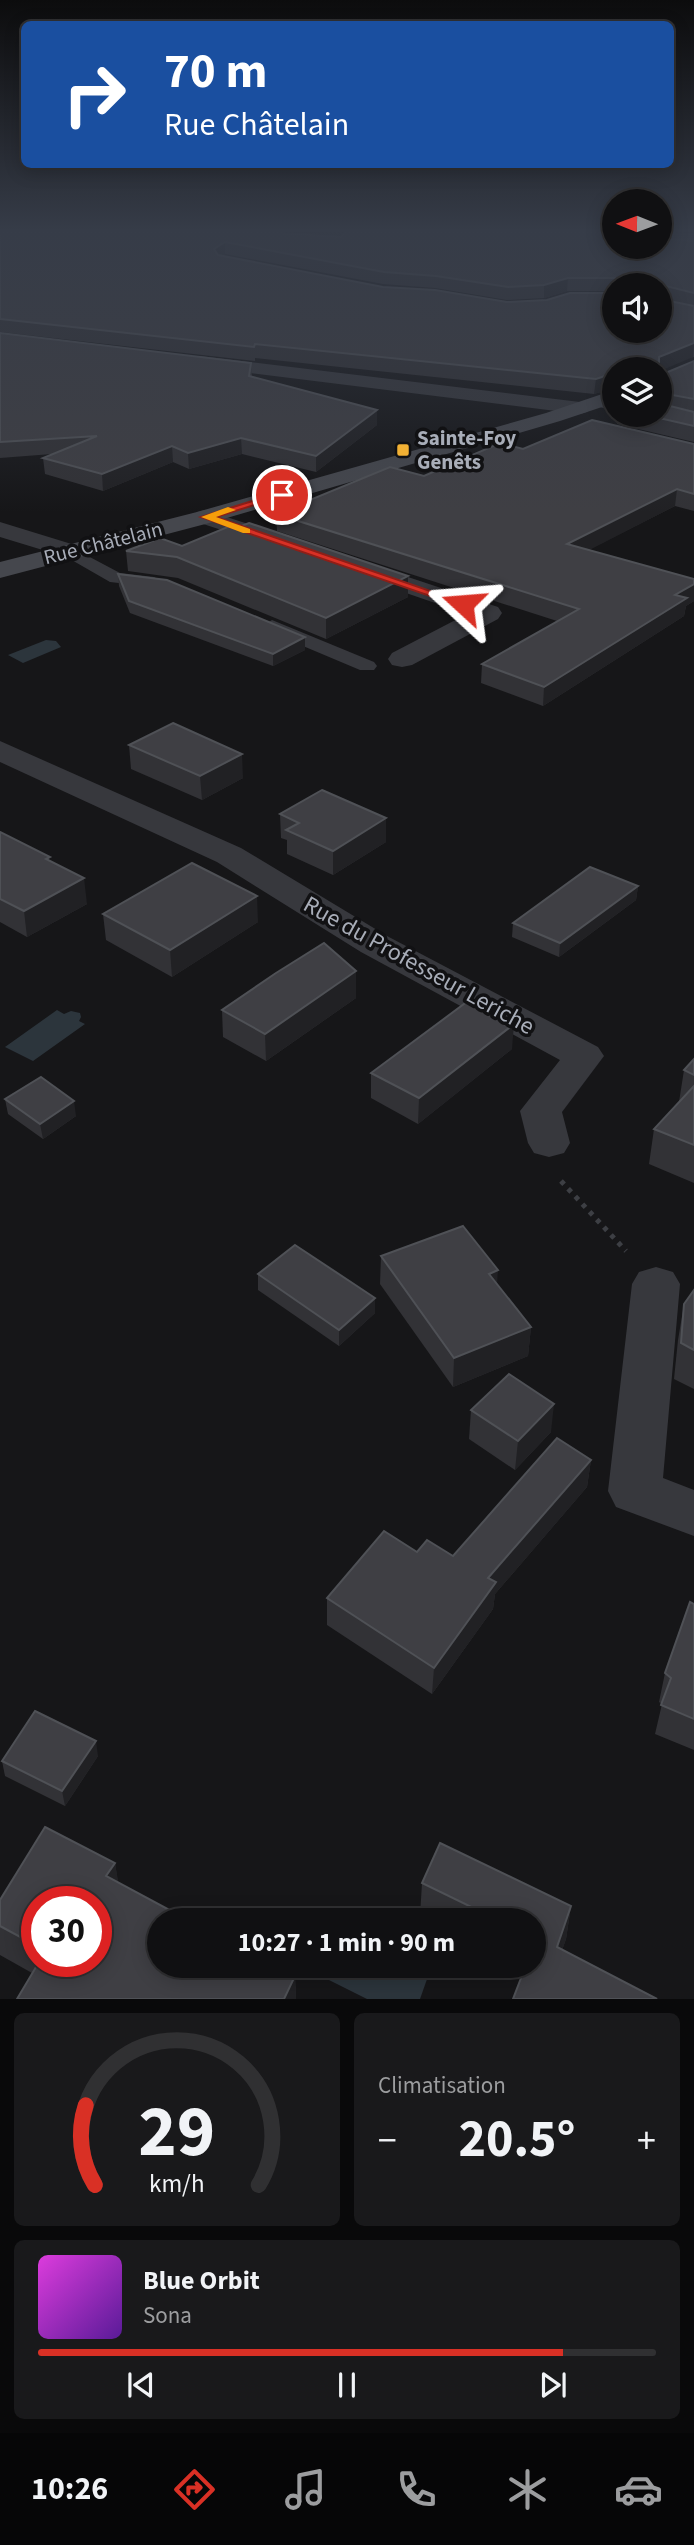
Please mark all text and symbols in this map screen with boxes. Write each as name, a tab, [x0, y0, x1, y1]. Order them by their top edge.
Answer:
text: 70 m	[164, 37, 268, 107]
icon: right	[49, 49, 140, 140]
text: Rue Châtelain	[164, 102, 349, 148]
north arrow	[602, 189, 672, 259]
map controls	[602, 189, 672, 427]
button: sound	[602, 273, 672, 343]
button: layers	[602, 357, 672, 427]
place label: Sainte-Foy Genêts	[417, 423, 516, 477]
marker: Sainte-Foy Genêts	[395, 442, 411, 458]
pin	[252, 465, 312, 525]
icon: arrive	[263, 476, 301, 514]
street label: Rue Châtelain	[40, 514, 166, 572]
position arrow	[426, 567, 500, 641]
street label: Rue du Professeur Leriche	[297, 887, 541, 1044]
speed limit sign: 30	[21, 1886, 112, 1977]
text: 10:27 · 1 min · 90 m	[238, 1924, 455, 1961]
text: Climatisation	[378, 2069, 506, 2102]
text: 29	[139, 2081, 215, 2185]
text: 20.5°	[459, 2103, 575, 2177]
text: −	[378, 2114, 397, 2168]
text: +	[637, 2114, 656, 2168]
text: km/h	[149, 2166, 205, 2202]
text: Blue Orbit	[143, 2262, 260, 2299]
text: Sona	[143, 2299, 192, 2332]
icon: previous	[122, 2366, 160, 2404]
icon: pause	[328, 2366, 366, 2404]
icon: next	[534, 2366, 572, 2404]
icon: directions	[170, 2465, 219, 2514]
icon: music	[281, 2465, 330, 2514]
icon: phone	[392, 2465, 441, 2514]
icon: climate	[503, 2465, 552, 2514]
icon: car	[614, 2465, 663, 2514]
text: 10:26	[31, 2466, 108, 2512]

